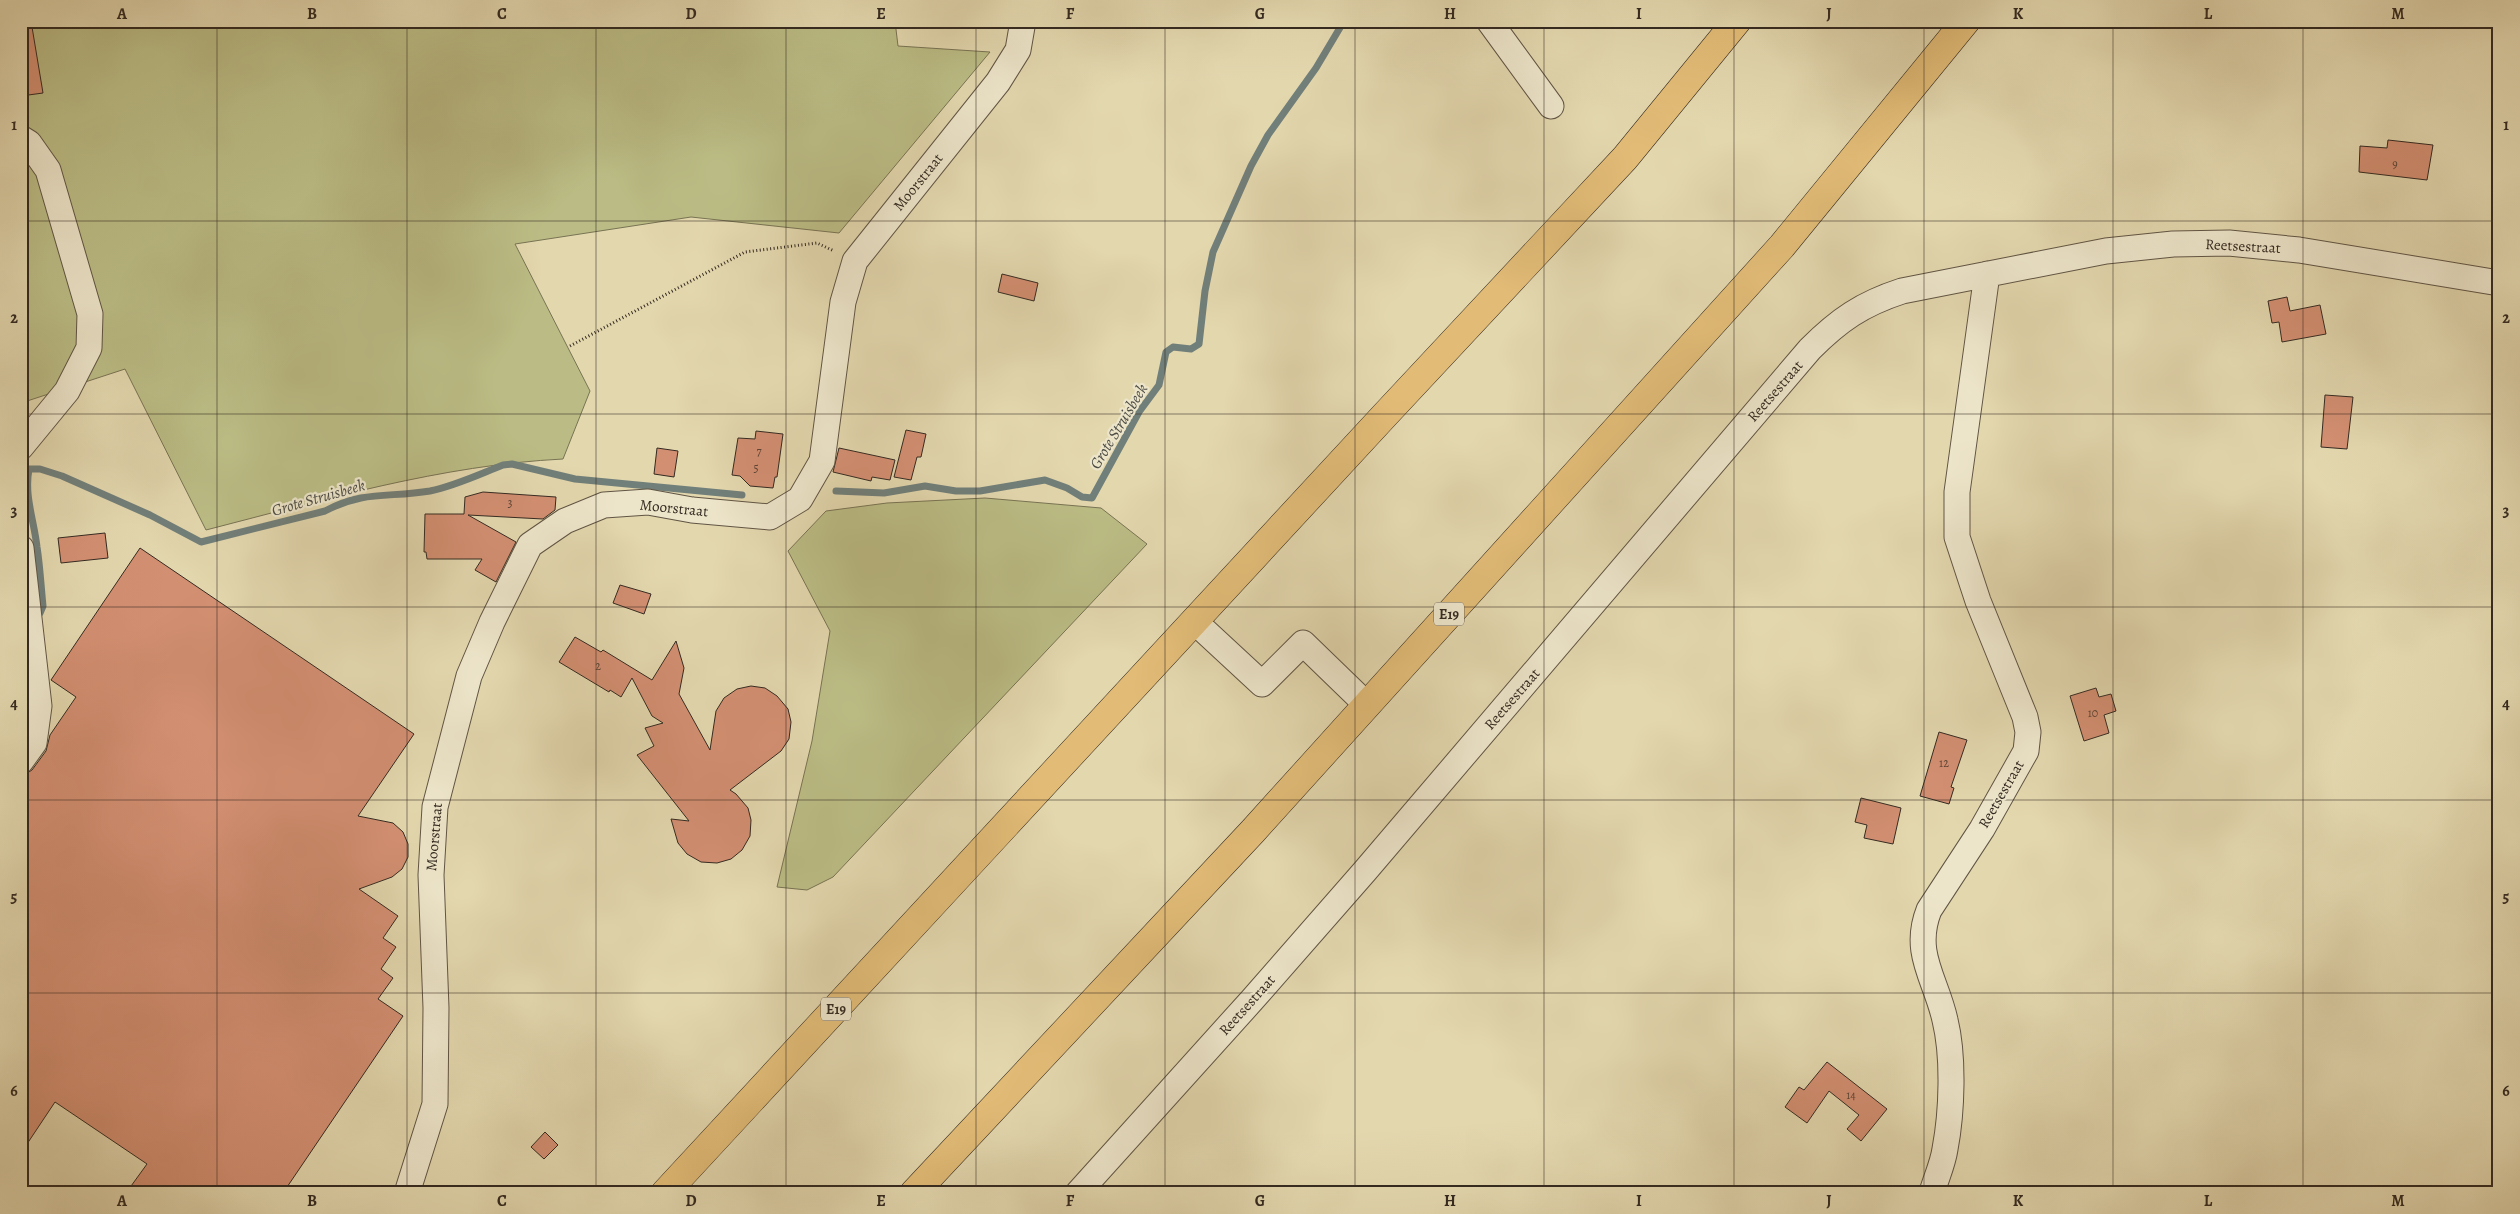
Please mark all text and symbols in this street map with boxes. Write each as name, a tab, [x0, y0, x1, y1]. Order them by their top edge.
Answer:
text: A	[116, 3, 128, 25]
text: B	[307, 3, 317, 25]
text: C	[497, 3, 507, 25]
text: D	[685, 3, 697, 25]
text: E	[876, 3, 886, 25]
text: F	[1066, 3, 1075, 25]
text: G	[1255, 3, 1265, 25]
text: H	[1444, 3, 1456, 25]
text: I	[1636, 3, 1642, 25]
text: J	[1826, 3, 1832, 25]
text: K	[2013, 3, 2024, 25]
text: L	[2204, 3, 2213, 25]
text: M	[2391, 3, 2405, 25]
text: 1	[11, 114, 17, 136]
text: 1	[2503, 114, 2509, 136]
street label: Moorstraat	[889, 149, 947, 215]
house number: 9	[2392, 156, 2398, 172]
street label: Reetsestraat	[2205, 234, 2281, 258]
text: 2	[10, 307, 18, 329]
text: 2	[2502, 307, 2510, 329]
street label: Reetsestraat	[1743, 356, 1807, 426]
water label: Grote Struisbeek	[1085, 380, 1153, 473]
house number: 7	[756, 443, 762, 459]
house number: 5	[753, 460, 759, 476]
water label: Grote Struisbeek	[269, 474, 368, 522]
street label: Moorstraat	[639, 494, 709, 522]
house number: 3	[508, 495, 513, 511]
text: 3	[11, 500, 18, 522]
text: 3	[2503, 500, 2510, 522]
road number: E19	[1434, 602, 1464, 626]
house number: 2	[595, 658, 601, 674]
street label: Reetsestraat	[1480, 664, 1544, 734]
text: 4	[10, 693, 18, 715]
text: 4	[2502, 693, 2510, 715]
house number: 10	[2088, 705, 2098, 721]
house number: 12	[1939, 755, 1949, 771]
street label: Reetsestraat	[1973, 756, 2029, 832]
street label: Moorstraat	[421, 802, 447, 872]
text: 5	[11, 886, 18, 908]
text: 5	[2503, 886, 2510, 908]
street label: Reetsestraat	[1214, 970, 1280, 1040]
road number: E19	[821, 998, 851, 1021]
text: 6	[10, 1080, 18, 1102]
text: 6	[2502, 1080, 2510, 1102]
house number: 14	[1846, 1087, 1856, 1103]
text: A	[116, 1190, 128, 1212]
text: B	[307, 1190, 317, 1212]
text: C	[497, 1190, 507, 1212]
text: D	[685, 1190, 697, 1212]
text: E	[876, 1190, 886, 1212]
text: F	[1066, 1190, 1075, 1212]
text: G	[1255, 1190, 1265, 1212]
text: H	[1444, 1190, 1456, 1212]
text: I	[1636, 1190, 1642, 1212]
text: J	[1826, 1190, 1832, 1212]
text: K	[2013, 1190, 2024, 1212]
text: L	[2204, 1190, 2213, 1212]
text: M	[2391, 1190, 2405, 1212]

